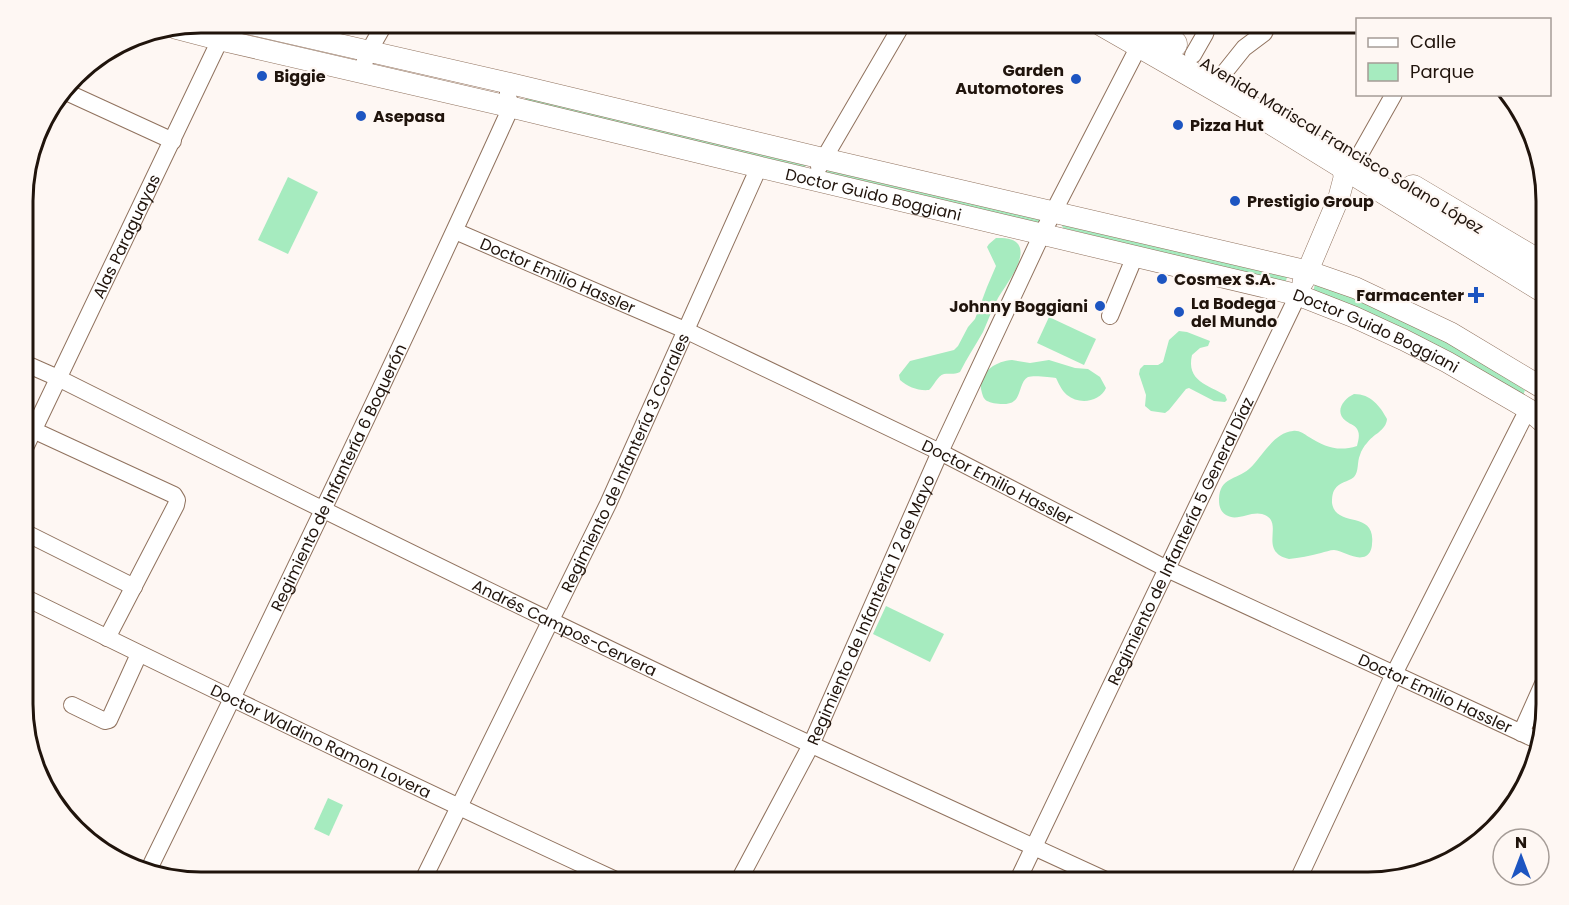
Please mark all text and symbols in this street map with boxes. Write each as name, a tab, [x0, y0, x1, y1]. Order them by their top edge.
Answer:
legend	[1356, 18, 1551, 96]
text: Calle	[1410, 29, 1456, 54]
street label: Avenida Mariscal Francisco Solano López	[1196, 51, 1488, 239]
place label: Garden Automotores	[955, 59, 1064, 100]
text: Parque	[1410, 59, 1474, 84]
place label: Biggie	[274, 65, 326, 88]
marker: Biggie	[255, 69, 269, 83]
marker: Garden Automotores	[1069, 72, 1083, 86]
place label: Asepasa	[373, 105, 445, 128]
marker: Asepasa	[354, 109, 368, 123]
place label: Pizza Hut	[1190, 114, 1264, 137]
marker: Pizza Hut	[1171, 118, 1185, 132]
street label: Doctor Guido Boggiani	[783, 163, 964, 227]
street label: Alas Paraguayas	[87, 170, 166, 302]
place label: Prestigio Group	[1247, 190, 1374, 213]
marker: Prestigio Group	[1228, 194, 1242, 208]
street label: Doctor Emilio Hassler	[476, 232, 639, 319]
place label: Cosmex S.A.	[1174, 268, 1276, 291]
marker: Cosmex S.A.	[1155, 272, 1169, 286]
street label: Doctor Guido Boggiani	[1289, 283, 1463, 379]
place label: Farmacenter	[1356, 284, 1464, 307]
marker: Farmacenter	[1469, 288, 1483, 302]
place label: La Bodega del Mundo	[1191, 292, 1277, 333]
place label: Johnny Boggiani	[949, 295, 1088, 318]
marker: Johnny Boggiani	[1093, 299, 1107, 313]
marker: La Bodega del Mundo	[1172, 305, 1186, 319]
street label: Regimiento de Infantería 3 Corrales	[555, 330, 695, 596]
street label: Regimiento de Infantería 6 Boquerón	[265, 340, 412, 615]
street label: Regimiento de Infantería 5 General Díaz	[1102, 393, 1259, 689]
street label: Doctor Emilio Hassler	[918, 434, 1077, 531]
street label: Regimiento de Infantería 1 2 de Mayo	[801, 471, 941, 749]
street label: Andrés Campos-Cervera	[468, 574, 661, 682]
street label: Doctor Emilio Hassler	[1354, 648, 1516, 739]
street label: Doctor Waldino Ramon Lovera	[207, 679, 435, 804]
north arrow	[1491, 827, 1551, 887]
text: N	[1515, 831, 1527, 854]

